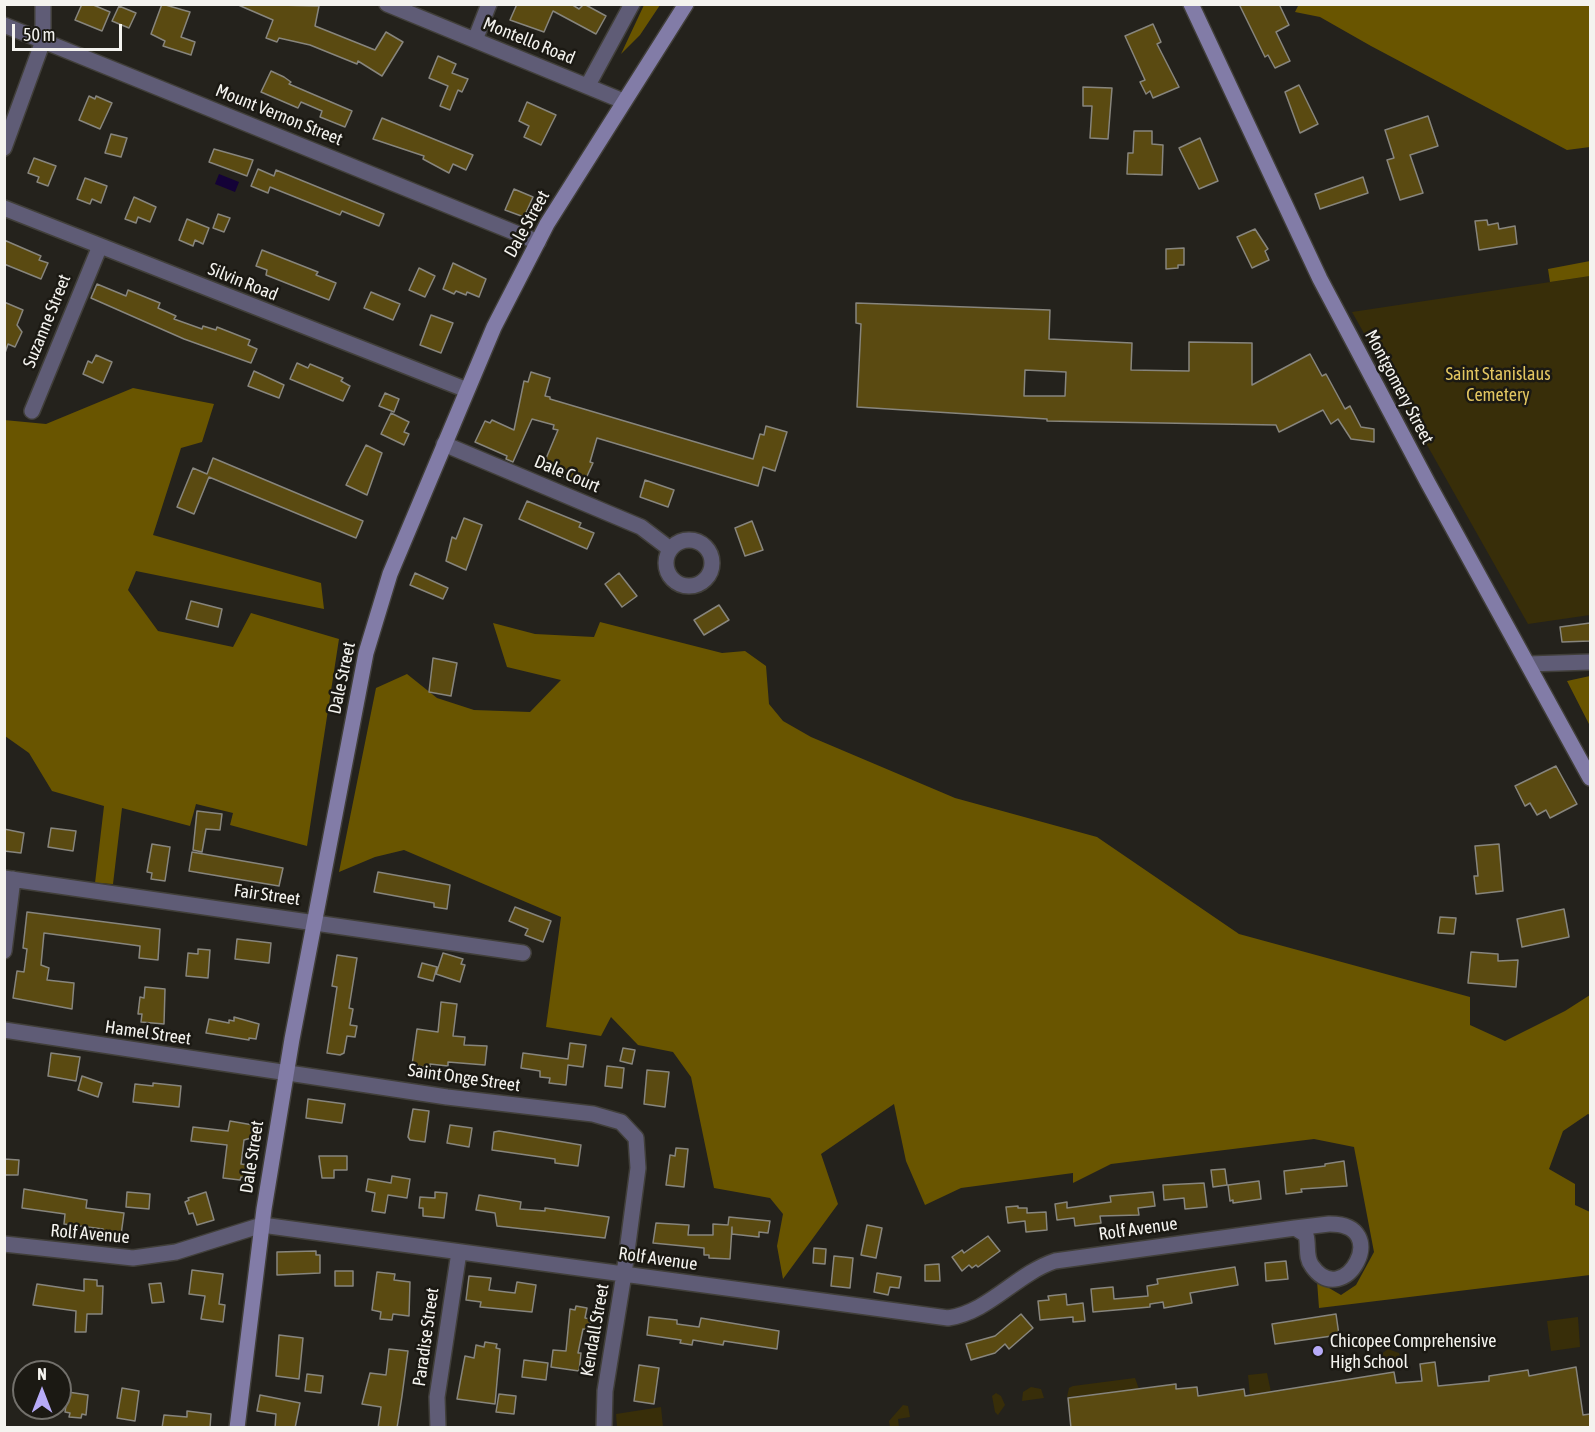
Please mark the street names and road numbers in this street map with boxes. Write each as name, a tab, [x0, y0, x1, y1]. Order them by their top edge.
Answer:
street label: Montello Road	[480, 13, 578, 69]
street label: Mount Vernon Street	[212, 80, 346, 150]
street label: Dale Street	[500, 187, 554, 261]
street label: Silvin Road	[205, 258, 281, 306]
street label: Suzanne Street	[19, 271, 75, 371]
street label: Montgomery Street	[1360, 326, 1438, 448]
street label: Dale Court	[531, 451, 603, 497]
street label: Dale Street	[324, 640, 360, 716]
street label: Fair Street	[232, 880, 302, 910]
street label: Hamel Street	[104, 1016, 192, 1050]
street label: Saint Onge Street	[406, 1059, 522, 1097]
street label: Dale Street	[236, 1119, 268, 1195]
street label: Rolf Avenue	[1097, 1213, 1179, 1245]
street label: Rolf Avenue	[49, 1220, 131, 1248]
street label: Rolf Avenue	[617, 1243, 699, 1275]
street label: Kendall Street	[576, 1282, 614, 1378]
street label: Paradise Street	[408, 1286, 444, 1388]

